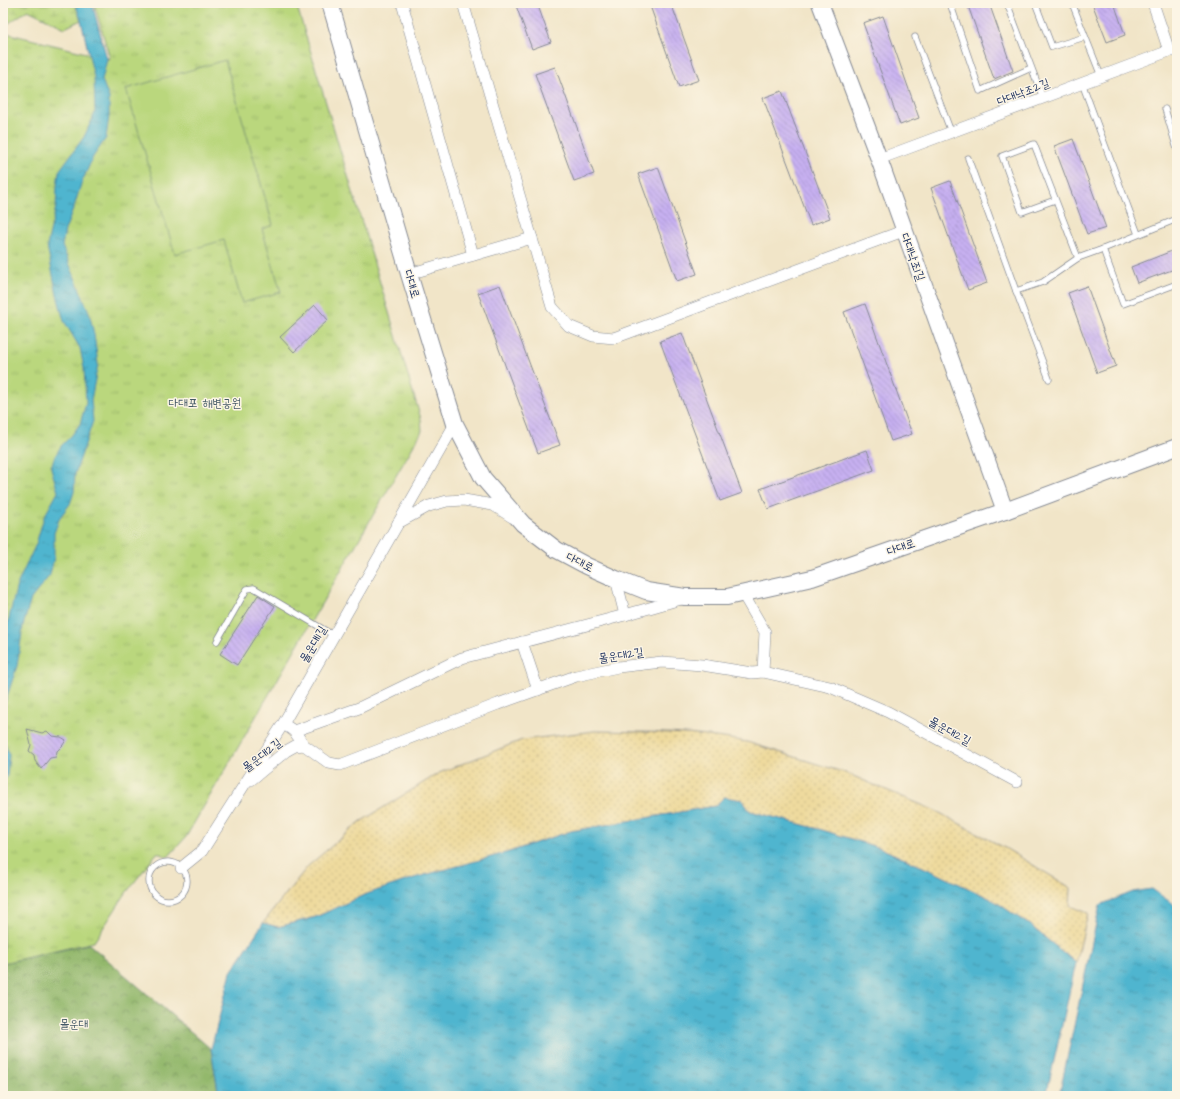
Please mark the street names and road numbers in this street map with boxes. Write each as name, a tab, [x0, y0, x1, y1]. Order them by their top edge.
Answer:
street label: 다대낙조2길	[994, 75, 1052, 110]
street label: 다대낙조1길	[896, 231, 929, 284]
street label: 다대로	[399, 268, 424, 300]
street label: 다대로	[885, 535, 918, 560]
street label: 다대로	[563, 548, 597, 577]
street label: 몰운대1길	[296, 622, 331, 666]
street label: 몰운대2길	[597, 643, 645, 667]
street label: 몰운대2길	[926, 713, 974, 750]
street label: 몰운대2길	[239, 734, 286, 776]

